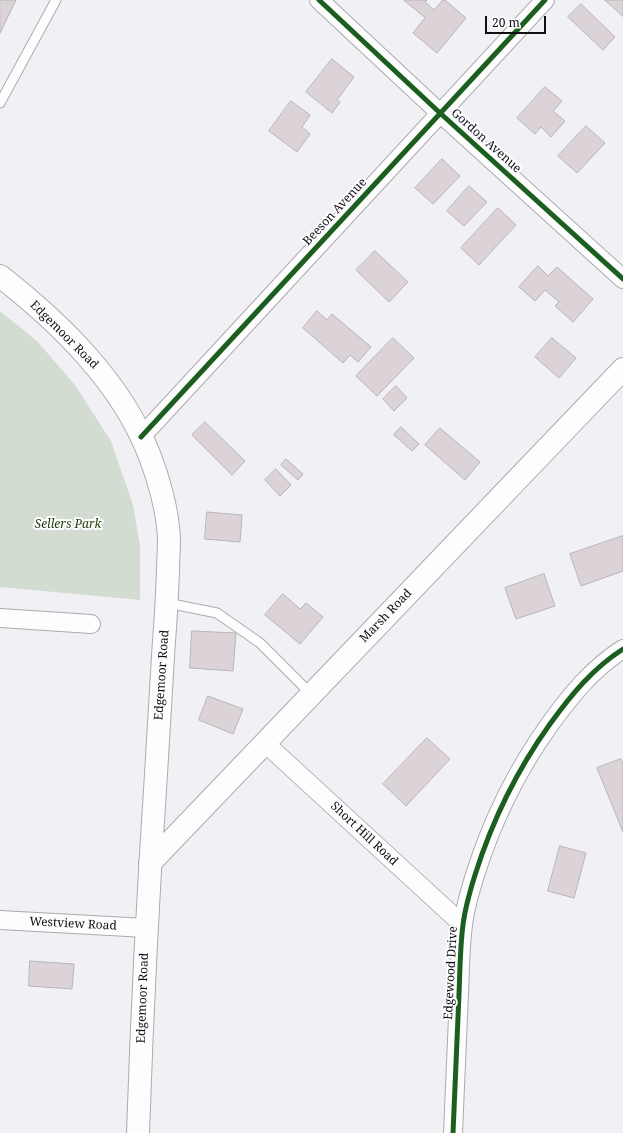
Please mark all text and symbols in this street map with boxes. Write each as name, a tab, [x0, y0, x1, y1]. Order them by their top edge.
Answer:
scale bar	[487, 8, 548, 34]
text: 20 m	[492, 14, 520, 31]
street label: Gordon Avenue	[448, 106, 524, 176]
street label: Beeson Avenue	[300, 175, 370, 249]
street label: Edgemoor Road	[27, 298, 101, 372]
park label: Sellers Park	[35, 518, 101, 532]
street label: Marsh Road	[357, 586, 415, 646]
street label: Edgemoor Road	[152, 629, 172, 721]
street label: Short Hill Road	[327, 799, 401, 869]
street label: Westview Road	[29, 915, 117, 933]
street label: Edgewood Drive	[441, 926, 461, 1020]
street label: Edgemoor Road	[134, 952, 152, 1044]

